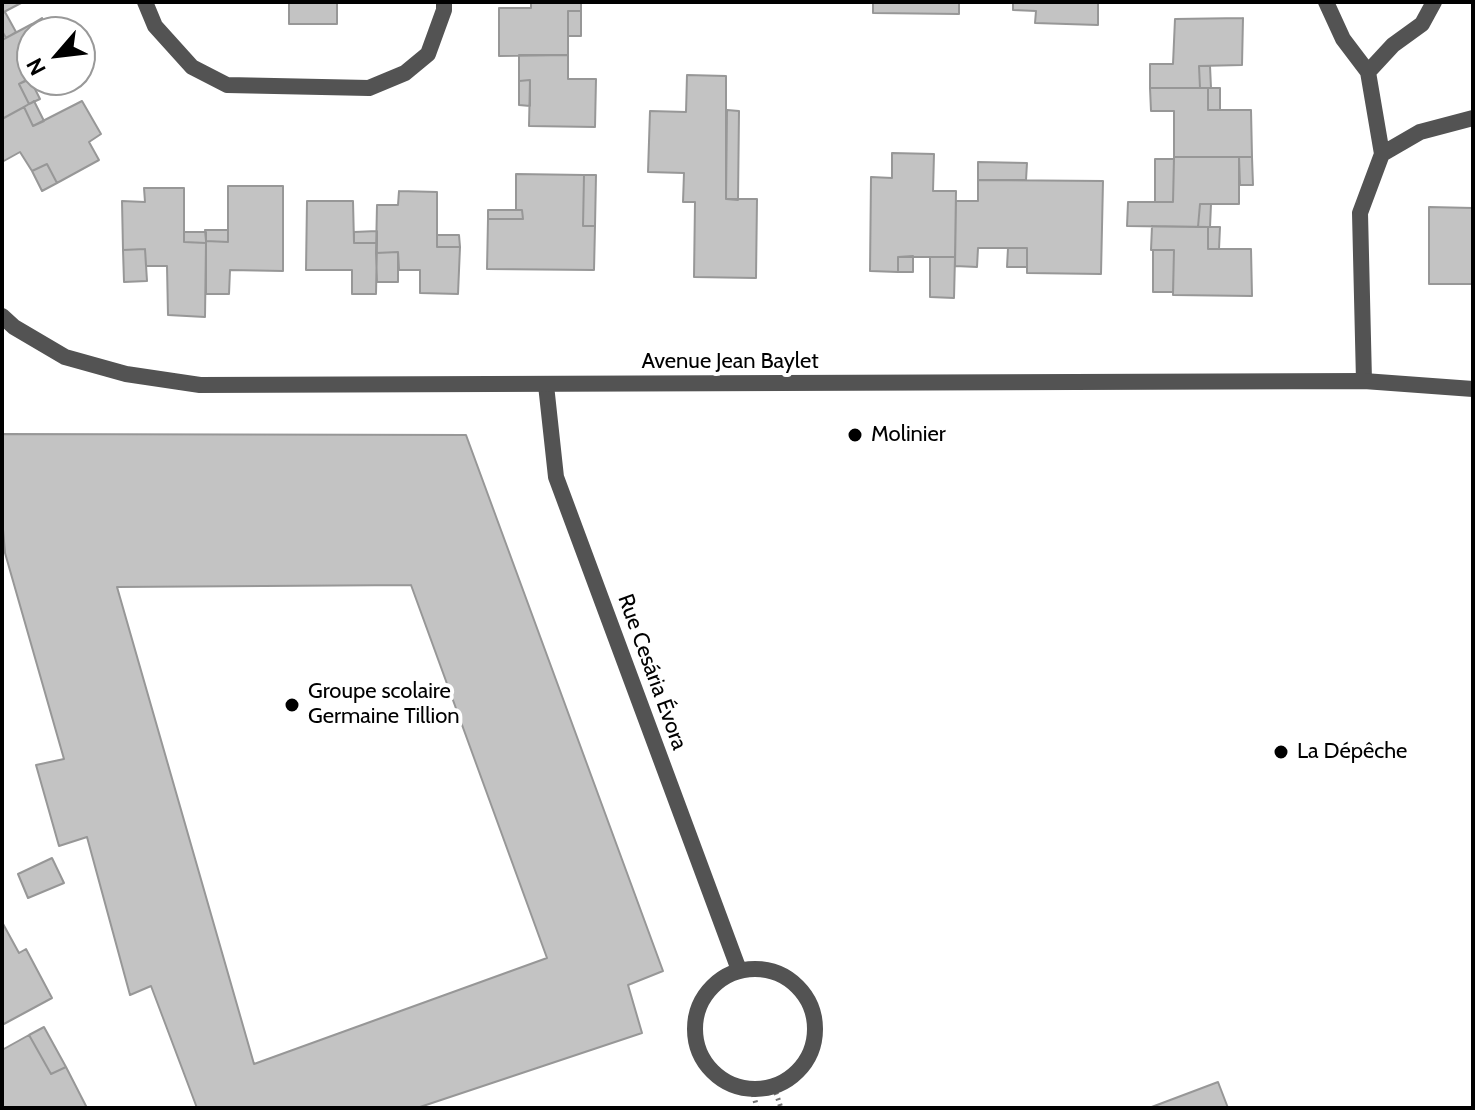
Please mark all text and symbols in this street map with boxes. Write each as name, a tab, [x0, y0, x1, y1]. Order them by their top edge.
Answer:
north arrow	[16, 16, 96, 96]
text: N	[21, 53, 52, 80]
street label: Avenue Jean Baylet	[641, 349, 819, 375]
place label: Molinier	[871, 422, 946, 448]
marker: Molinier	[846, 426, 864, 444]
street label: Rue Cesária Évora	[612, 590, 692, 754]
place label: Groupe scolaire Germaine Tillion	[308, 679, 460, 730]
marker: Groupe scolaire Germaine Tillion	[283, 696, 301, 714]
place label: La Dépêche	[1297, 739, 1407, 765]
marker: La Dépêche	[1272, 743, 1290, 761]

